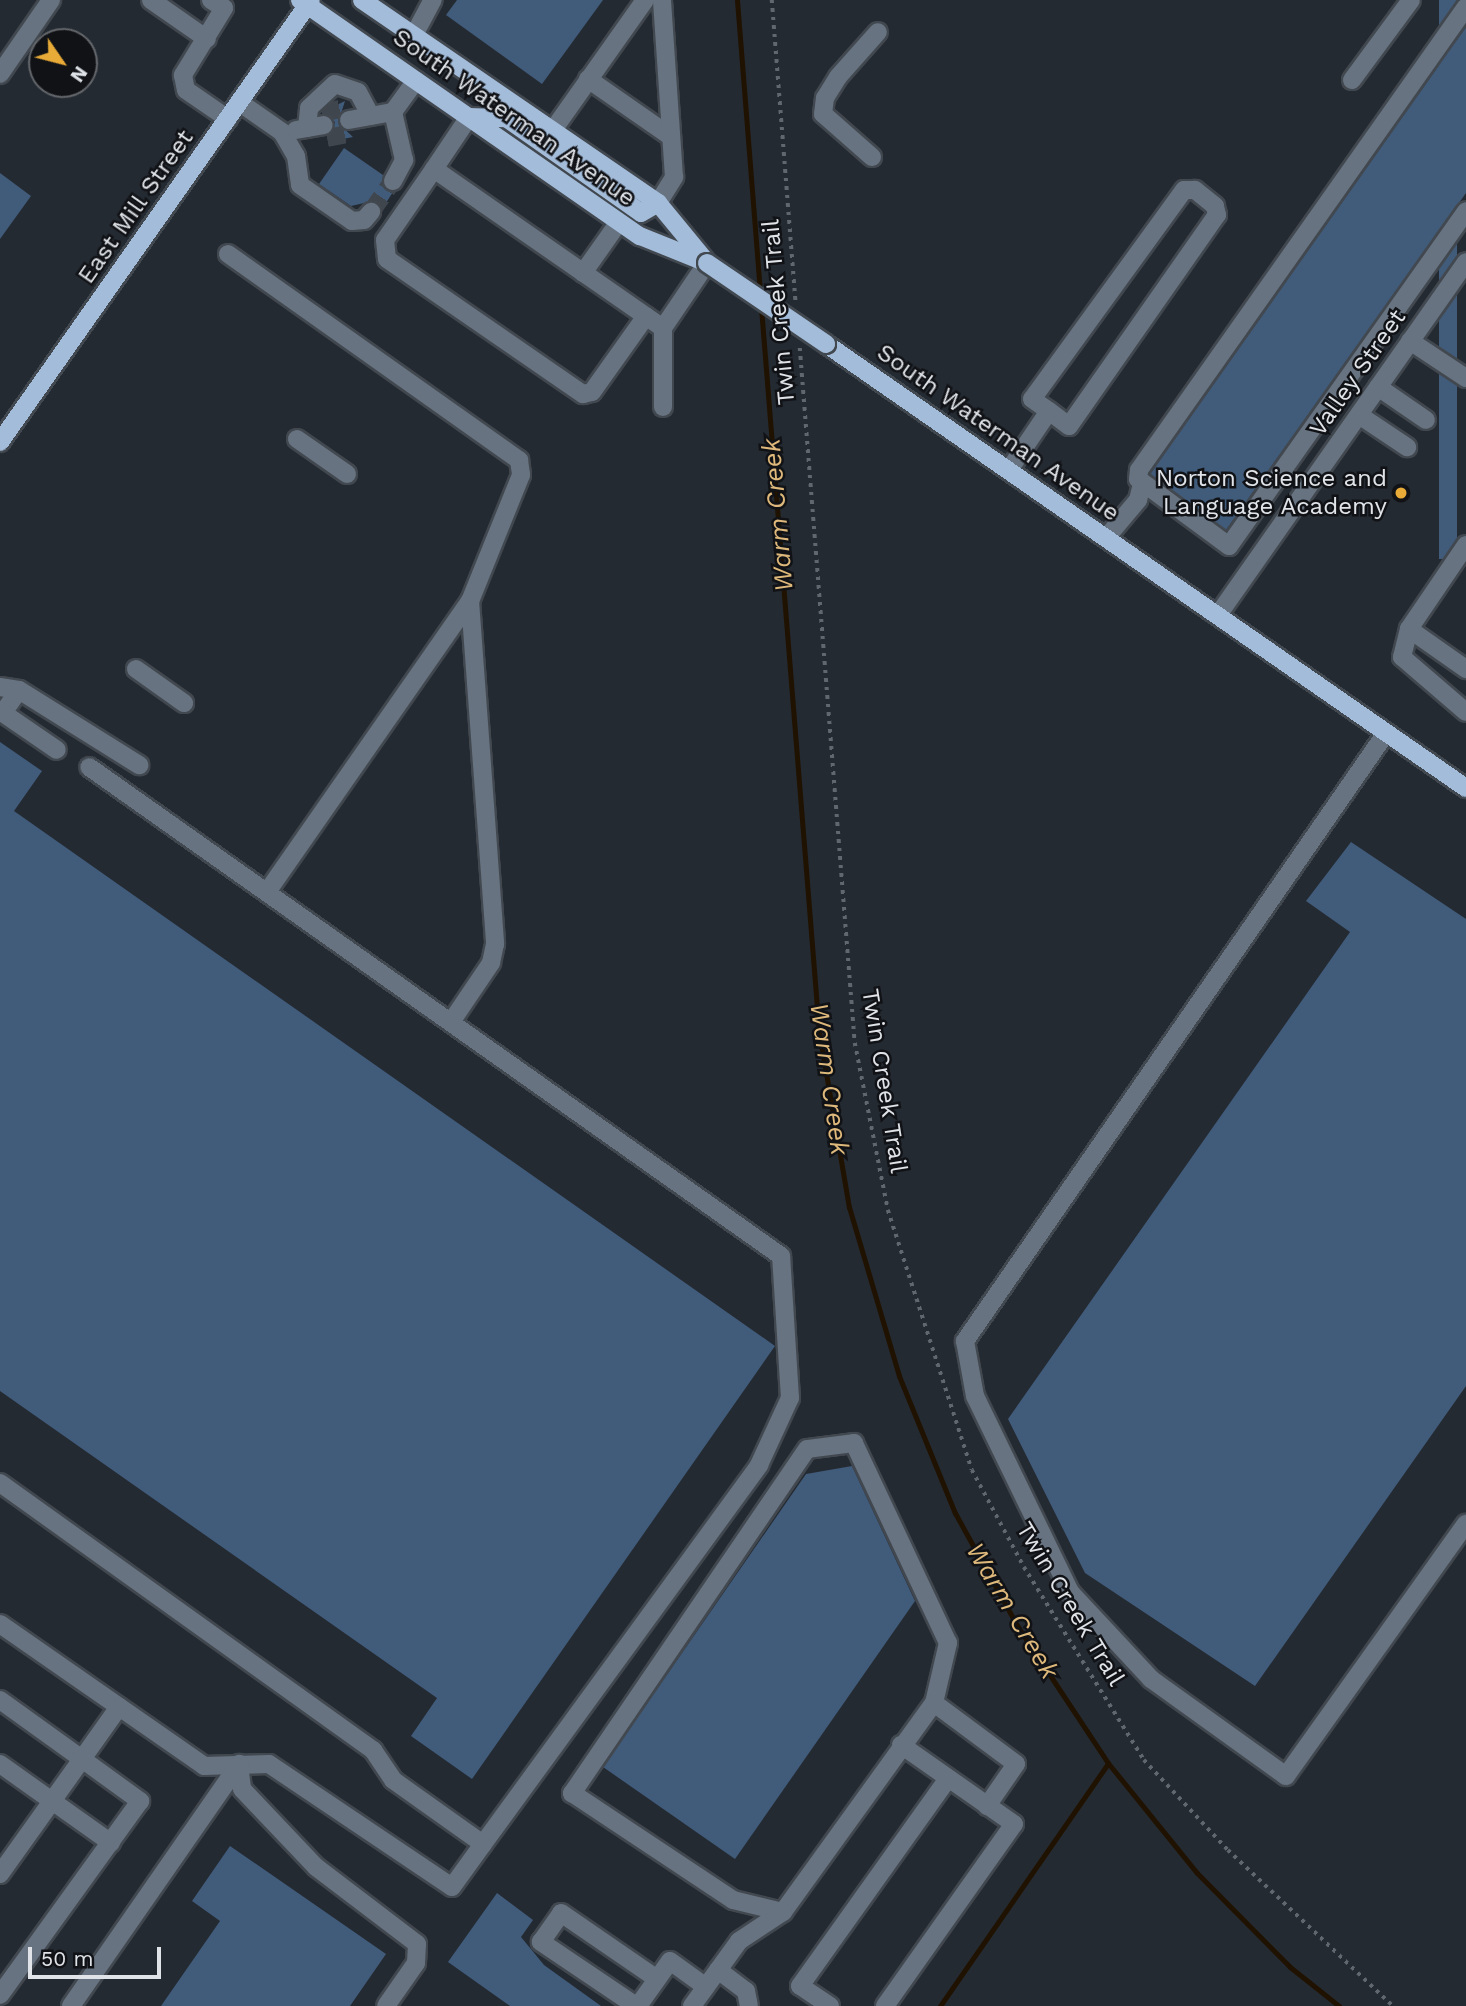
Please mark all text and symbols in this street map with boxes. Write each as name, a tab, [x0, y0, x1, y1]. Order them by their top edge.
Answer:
street label: South Waterman Avenue	[387, 23, 641, 213]
north arrow	[28, 28, 98, 98]
text: N	[66, 62, 92, 87]
street label: East Mill Street	[72, 124, 200, 290]
street label: Twin Creek Trail	[756, 217, 802, 407]
street label: Valley Street	[1304, 304, 1412, 442]
street label: South Waterman Avenue	[871, 338, 1125, 528]
water label: Warm Creek	[756, 437, 800, 593]
place label: Norton Science and Language Academy	[1156, 465, 1387, 521]
marker: Norton Science and Language Academy	[1393, 485, 1409, 501]
street label: Twin Creek Trail	[855, 986, 913, 1176]
water label: Warm Creek	[803, 1001, 855, 1157]
street label: Twin Creek Trail	[1009, 1516, 1131, 1692]
water label: Warm Creek	[959, 1537, 1065, 1685]
scale bar	[32, 1932, 164, 1976]
text: 50 m	[41, 1946, 93, 1971]

